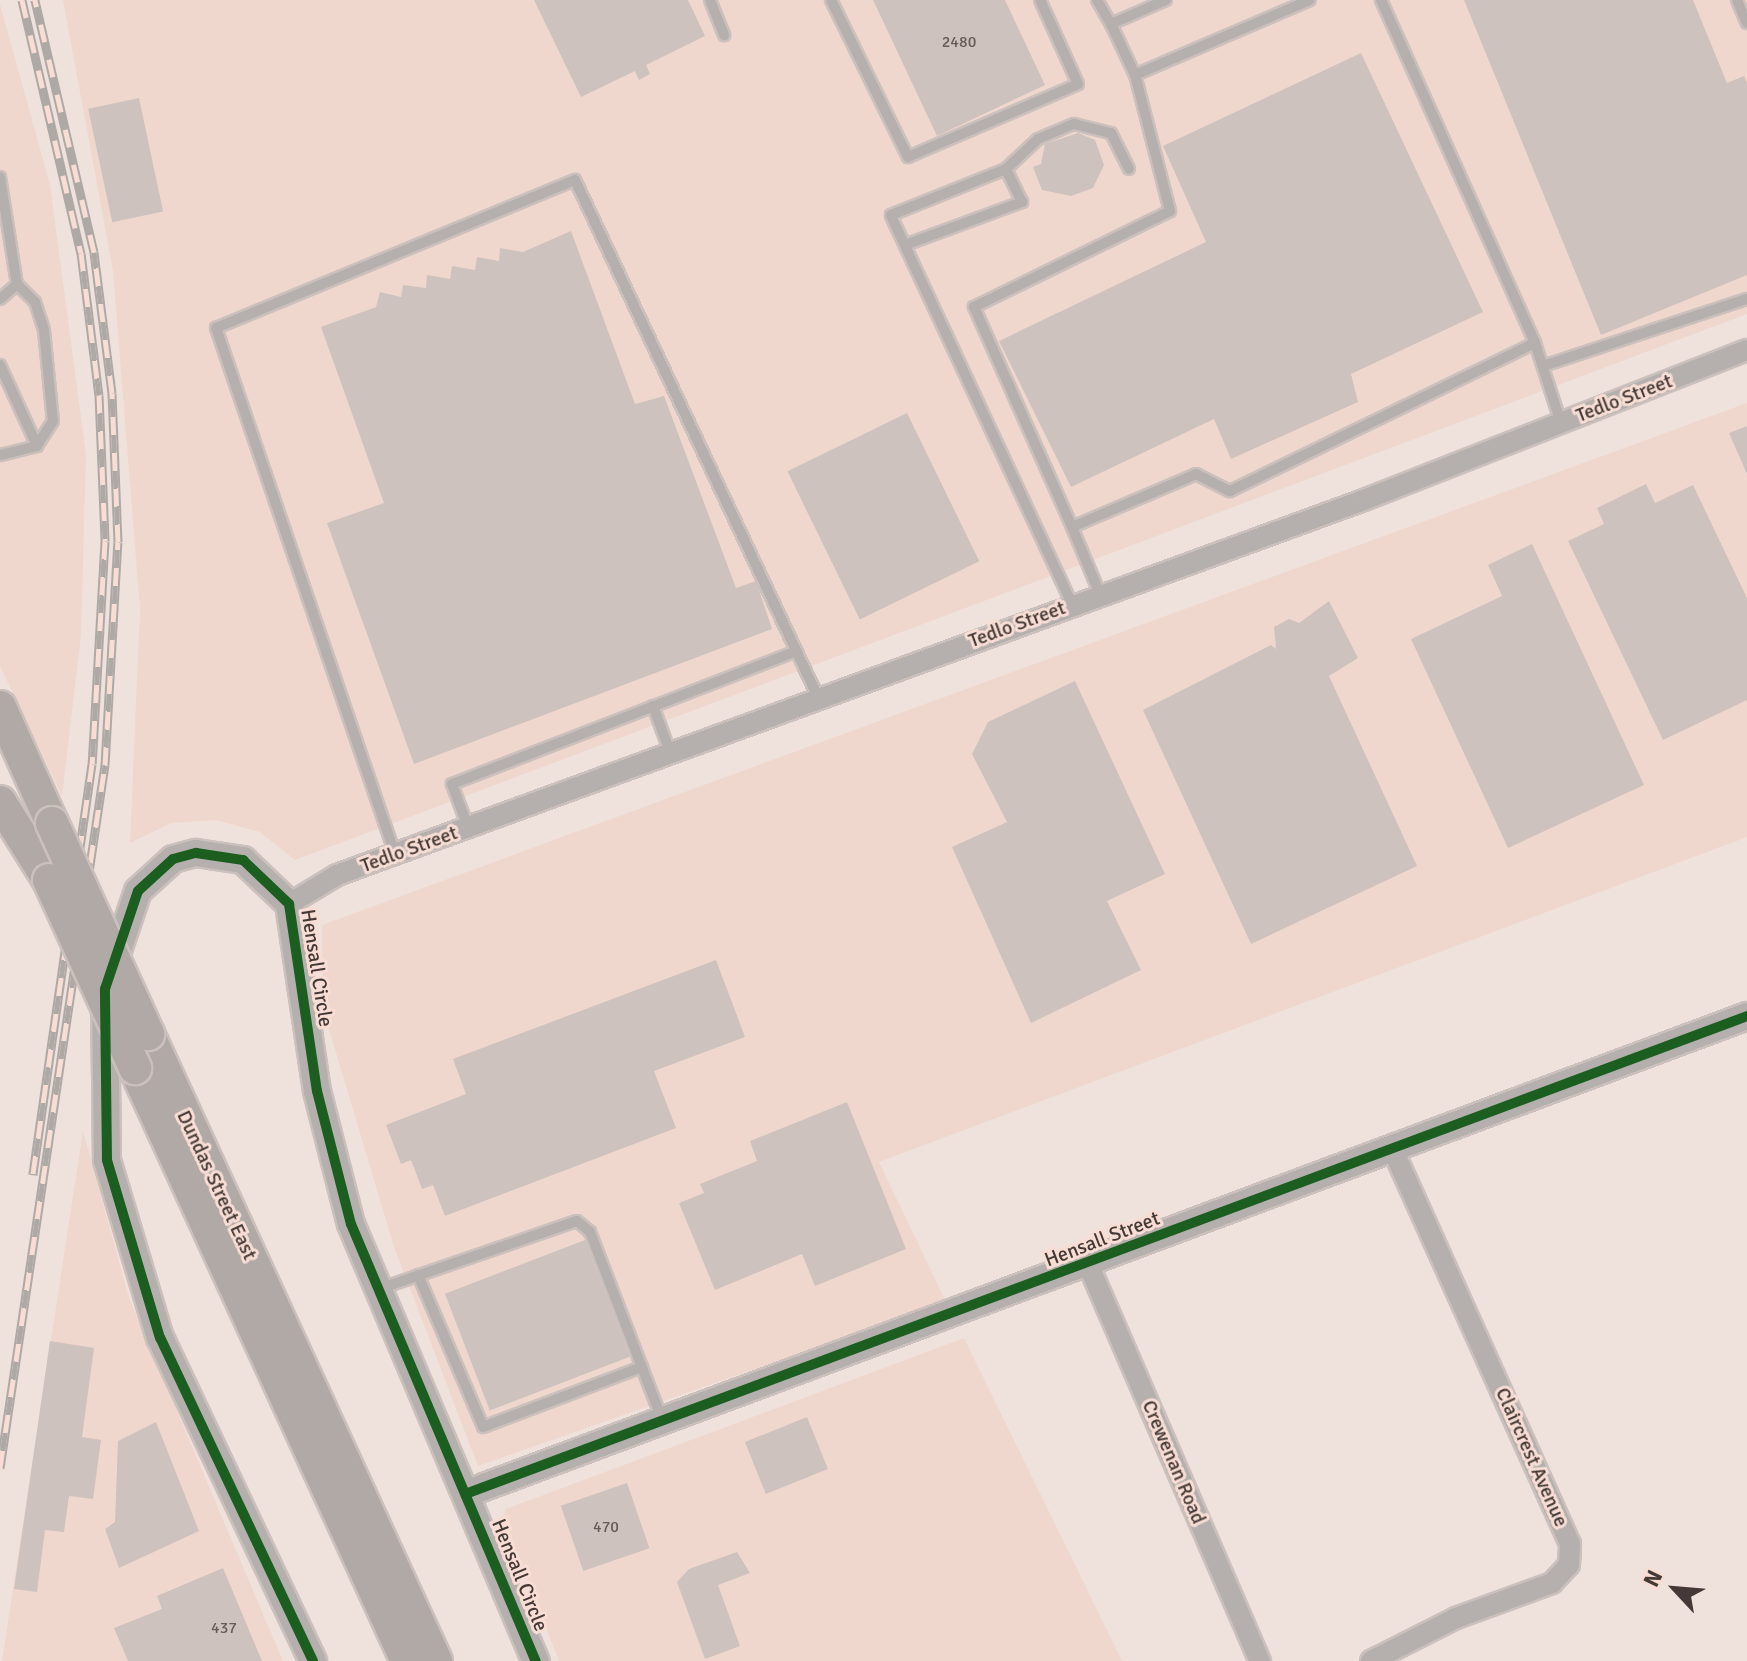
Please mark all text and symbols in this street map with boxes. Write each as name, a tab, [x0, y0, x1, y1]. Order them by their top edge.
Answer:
house number: 2480	[942, 32, 976, 52]
street label: Tedlo Street	[1572, 369, 1676, 427]
street label: Tedlo Street	[965, 595, 1069, 653]
street label: Tedlo Street	[357, 820, 461, 878]
street label: Hensall Circle	[296, 907, 338, 1029]
street label: Dundas Street East	[172, 1106, 262, 1264]
street label: Hensall Street	[1041, 1206, 1163, 1272]
street label: Claircrest Avenue	[1491, 1384, 1573, 1530]
street label: Crewenan Road	[1137, 1396, 1211, 1528]
street label: Hensall Circle	[487, 1515, 553, 1635]
house number: 470	[593, 1517, 619, 1537]
north arrow	[1635, 1549, 1715, 1629]
text: N	[1637, 1565, 1668, 1591]
house number: 437	[211, 1618, 237, 1638]

